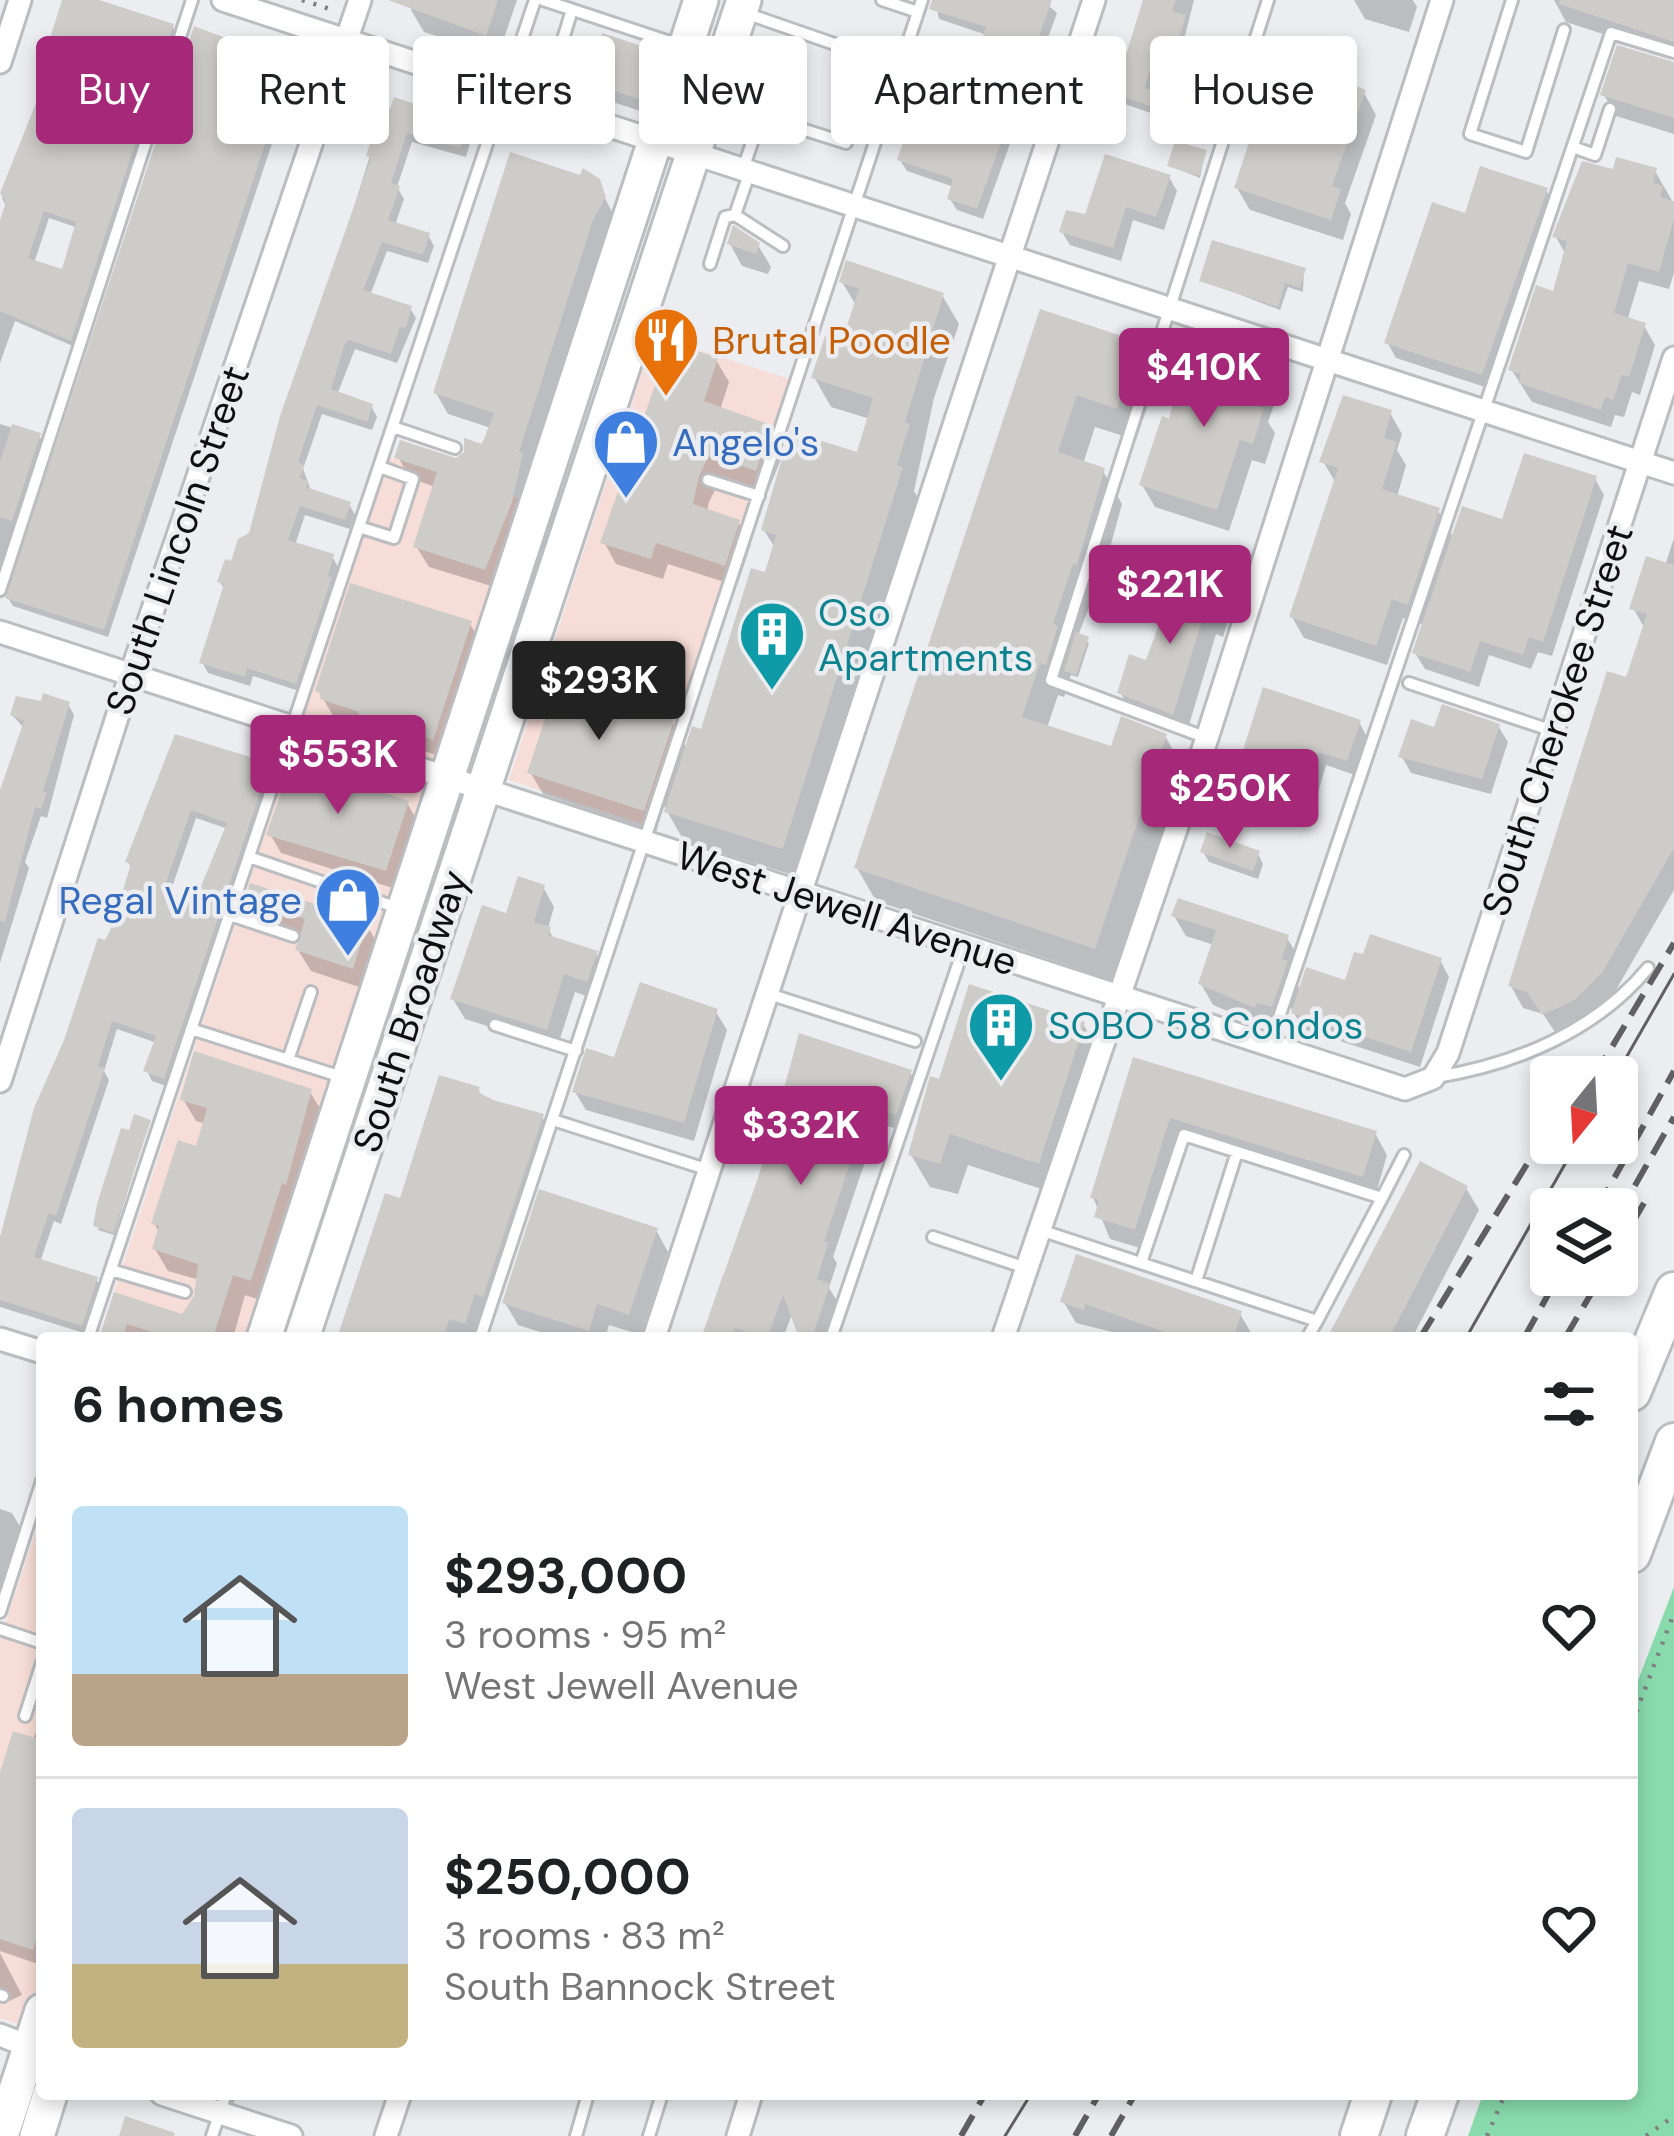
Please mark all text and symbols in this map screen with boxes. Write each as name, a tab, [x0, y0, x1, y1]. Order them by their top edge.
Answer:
chip: Buy	[36, 36, 193, 144]
chip: Rent	[217, 36, 389, 144]
chip: Filters	[413, 36, 615, 144]
chip: New	[639, 36, 807, 144]
chip: Apartment	[831, 36, 1126, 144]
chip: House	[1150, 36, 1357, 144]
restaurant icon: Brutal Poodle	[631, 305, 701, 399]
place label: Brutal Poodle	[712, 315, 951, 366]
pin: $410K	[1120, 328, 1288, 430]
text: $410K	[1146, 341, 1262, 392]
street label: South Lincoln Street	[94, 359, 261, 721]
shop icon: Angelo's	[591, 407, 661, 501]
place label: Angelo's	[672, 417, 819, 468]
street label: South Cherokee Street	[1470, 518, 1645, 923]
pin: $221K	[1086, 545, 1254, 647]
text: $221K	[1116, 558, 1224, 609]
place label: Oso Apartments	[818, 587, 1033, 683]
building icon: Oso Apartments	[737, 599, 807, 693]
pin: $293K	[515, 641, 683, 743]
text: $293K	[539, 654, 659, 705]
pin: $553K	[254, 715, 422, 817]
text: $553K	[277, 728, 399, 779]
pin: $250K	[1146, 749, 1314, 851]
text: $250K	[1168, 762, 1292, 813]
street label: West Jewell Avenue	[670, 829, 1023, 988]
street label: South Broadway	[341, 864, 480, 1159]
shop icon: Regal Vintage	[313, 865, 383, 959]
place label: Regal Vintage	[58, 875, 302, 926]
building icon: SOBO 58 Condos	[966, 990, 1036, 1084]
place label: SOBO 58 Condos	[1048, 1000, 1363, 1051]
north arrow	[1530, 1056, 1638, 1164]
map controls	[1530, 1056, 1638, 1296]
pin: $332K	[717, 1086, 885, 1188]
text: $332K	[742, 1099, 860, 1150]
button: layers	[1530, 1188, 1638, 1296]
text: 6 homes	[72, 1371, 285, 1438]
icon: filters	[1536, 1371, 1602, 1437]
text: $293,000	[444, 1542, 687, 1609]
icon: home	[168, 1554, 312, 1698]
icon: heart	[1536, 1593, 1602, 1659]
text: 3 rooms · 95 m²	[444, 1609, 726, 1660]
text: West Jewell Avenue	[444, 1660, 799, 1711]
text: $250,000	[444, 1843, 691, 1910]
icon: home	[168, 1856, 312, 2000]
icon: heart	[1536, 1895, 1602, 1961]
text: 3 rooms · 83 m²	[444, 1910, 725, 1961]
text: South Bannock Street	[444, 1961, 836, 2012]

